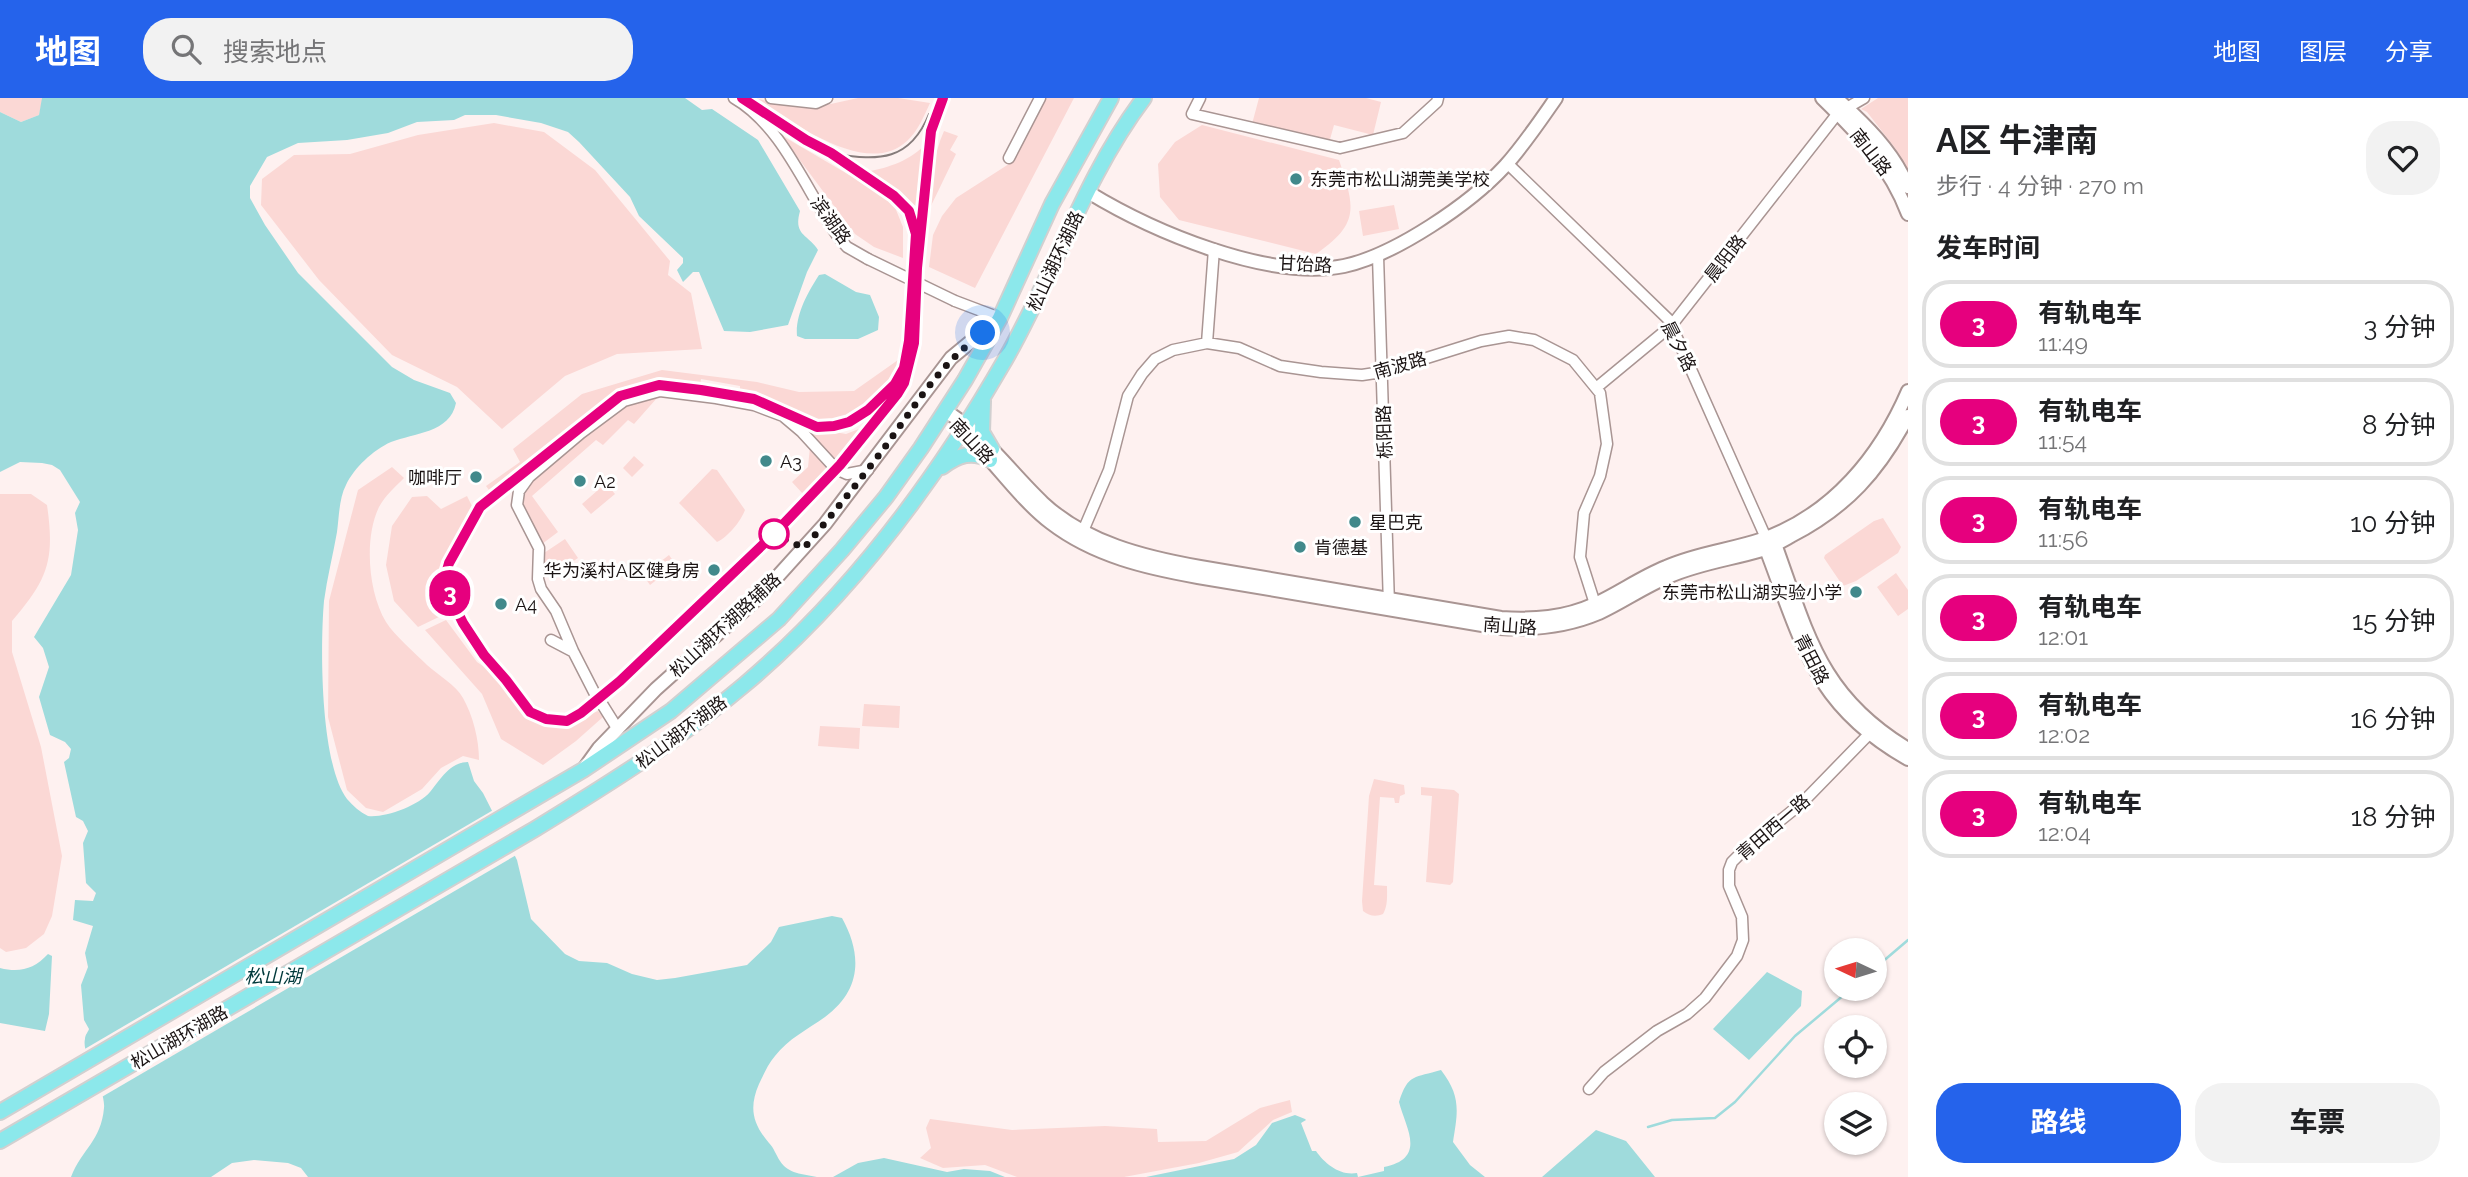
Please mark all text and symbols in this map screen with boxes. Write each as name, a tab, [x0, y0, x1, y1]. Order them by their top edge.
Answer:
search box	[143, 18, 633, 81]
icon: search	[167, 30, 205, 68]
text: 地图	[35, 32, 101, 71]
text: 搜索地点	[223, 37, 327, 67]
text: 地图	[2213, 37, 2261, 66]
text: 图层	[2299, 37, 2347, 66]
text: 分享	[2385, 37, 2433, 66]
text: A区 牛津南	[1936, 121, 2098, 160]
button: heart	[2366, 121, 2440, 195]
street label: 南山路	[1846, 124, 1896, 180]
place label: 东莞市松山湖莞美学校	[1310, 169, 1490, 190]
marker: 东莞市松山湖莞美学校	[1288, 171, 1304, 187]
text: 步行 · 4 分钟 · 270 m	[1936, 172, 2144, 199]
street label: 滨湖路	[807, 192, 855, 248]
street label: 松山湖环湖路	[1023, 208, 1087, 314]
street label: 晨阳路	[1700, 230, 1750, 286]
text: 发车时间	[1936, 233, 2040, 263]
street label: 甘饴路	[1277, 252, 1333, 276]
text: 有轨电车	[2038, 298, 2142, 328]
text: 3	[1972, 309, 1985, 338]
text: 3 分钟	[2363, 312, 2436, 342]
your location	[965, 315, 1000, 350]
street label: 晨夕路	[1657, 317, 1701, 375]
text: 11:49	[2038, 329, 2088, 356]
street label: 南波路	[1371, 347, 1429, 383]
text: 有轨电车	[2038, 396, 2142, 426]
street label: 栎阳路	[1373, 405, 1395, 459]
text: 3	[1972, 407, 1985, 436]
text: 8 分钟	[2362, 410, 2436, 440]
street label: 南山路	[946, 414, 998, 468]
text: 11:54	[2038, 427, 2087, 454]
place label: A3	[780, 451, 802, 472]
marker: A3	[758, 453, 774, 469]
place label: 咖啡厅	[408, 467, 462, 488]
marker: 咖啡厅	[468, 469, 484, 485]
place label: A2	[594, 471, 616, 492]
marker: A2	[572, 473, 588, 489]
text: 有轨电车	[2038, 494, 2142, 524]
text: 3	[1972, 505, 1985, 534]
text: 10 分钟	[2350, 508, 2436, 538]
place label: 星巴克	[1369, 512, 1423, 533]
marker: 星巴克	[1347, 514, 1363, 530]
unlabelled marker	[759, 519, 789, 549]
text: 11:56	[2038, 525, 2088, 552]
place label: 肯德基	[1314, 537, 1368, 558]
marker: 肯德基	[1292, 539, 1308, 555]
place label: 华为溪村A区健身房	[544, 560, 700, 581]
marker: 华为溪村A区健身房	[706, 562, 722, 578]
street label: 松山湖环湖路辅路	[665, 568, 785, 682]
line badge: 3	[427, 570, 473, 616]
text: 3	[443, 578, 457, 607]
place label: 东莞市松山湖实验小学	[1662, 582, 1842, 603]
marker: 东莞市松山湖实验小学	[1848, 584, 1864, 600]
text: 有轨电车	[2038, 592, 2142, 622]
place label: A4	[515, 594, 537, 615]
marker: A4	[493, 596, 509, 612]
text: 3	[1972, 603, 1985, 632]
text: 15 分钟	[2352, 606, 2436, 636]
street label: 南山路	[1482, 614, 1538, 638]
text: 12:01	[2038, 623, 2088, 650]
street label: 青田路	[1790, 630, 1834, 688]
text: 有轨电车	[2038, 690, 2142, 720]
street label: 松山湖环湖路	[632, 691, 730, 773]
text: 3	[1972, 701, 1985, 730]
text: 16 分钟	[2351, 704, 2436, 734]
text: 12:02	[2038, 721, 2090, 748]
text: 有轨电车	[2038, 788, 2142, 818]
street label: 青田西一路	[1732, 790, 1814, 864]
text: 3	[1972, 799, 1985, 828]
text: 18 分钟	[2351, 802, 2436, 832]
text: 12:04	[2038, 819, 2091, 846]
north arrow	[1824, 938, 1886, 1001]
map controls	[1824, 938, 1887, 1155]
water label: 松山湖	[244, 965, 304, 987]
street label: 松山湖环湖路	[127, 1001, 231, 1073]
button: locate	[1824, 1015, 1887, 1078]
button: 路线	[1936, 1083, 2181, 1163]
button: 车票	[2195, 1083, 2440, 1163]
button: layers	[1824, 1092, 1887, 1155]

